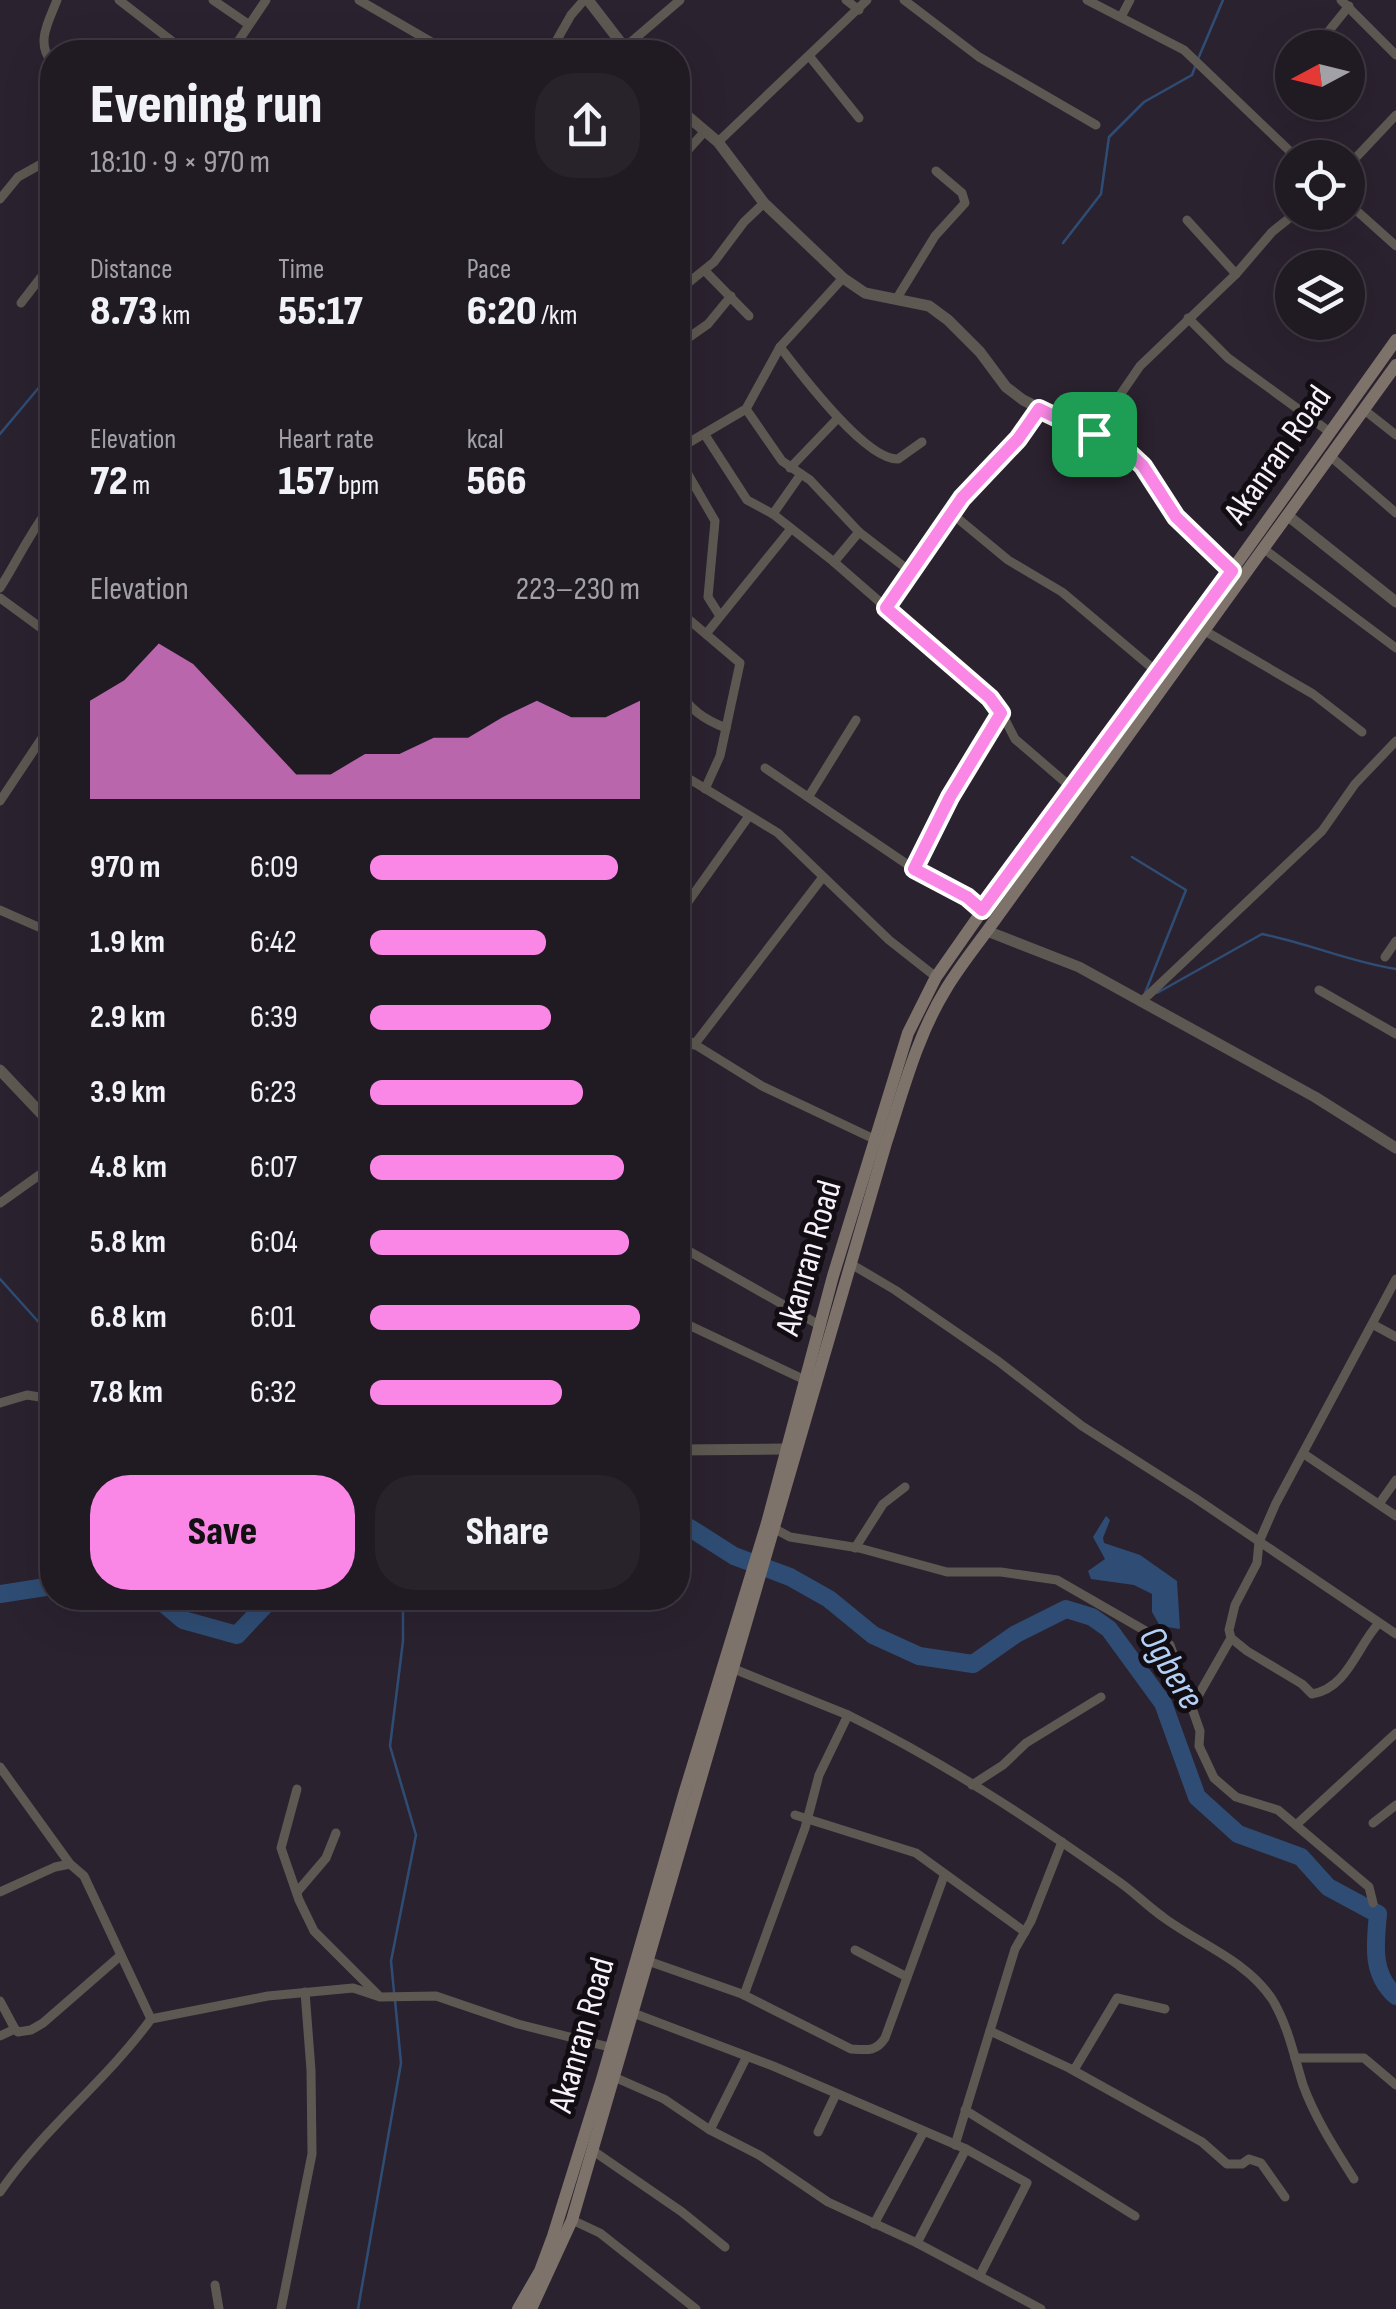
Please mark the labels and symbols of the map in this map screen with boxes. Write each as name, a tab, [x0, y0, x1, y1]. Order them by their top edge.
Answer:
north arrow	[1275, 30, 1365, 120]
street label: Akanran Road	[1214, 378, 1341, 533]
pin	[1052, 392, 1137, 477]
street label: Akanran Road	[766, 1176, 852, 1341]
water label: Ogbere	[1129, 1618, 1213, 1718]
street label: Akanran Road	[539, 1953, 625, 2118]

